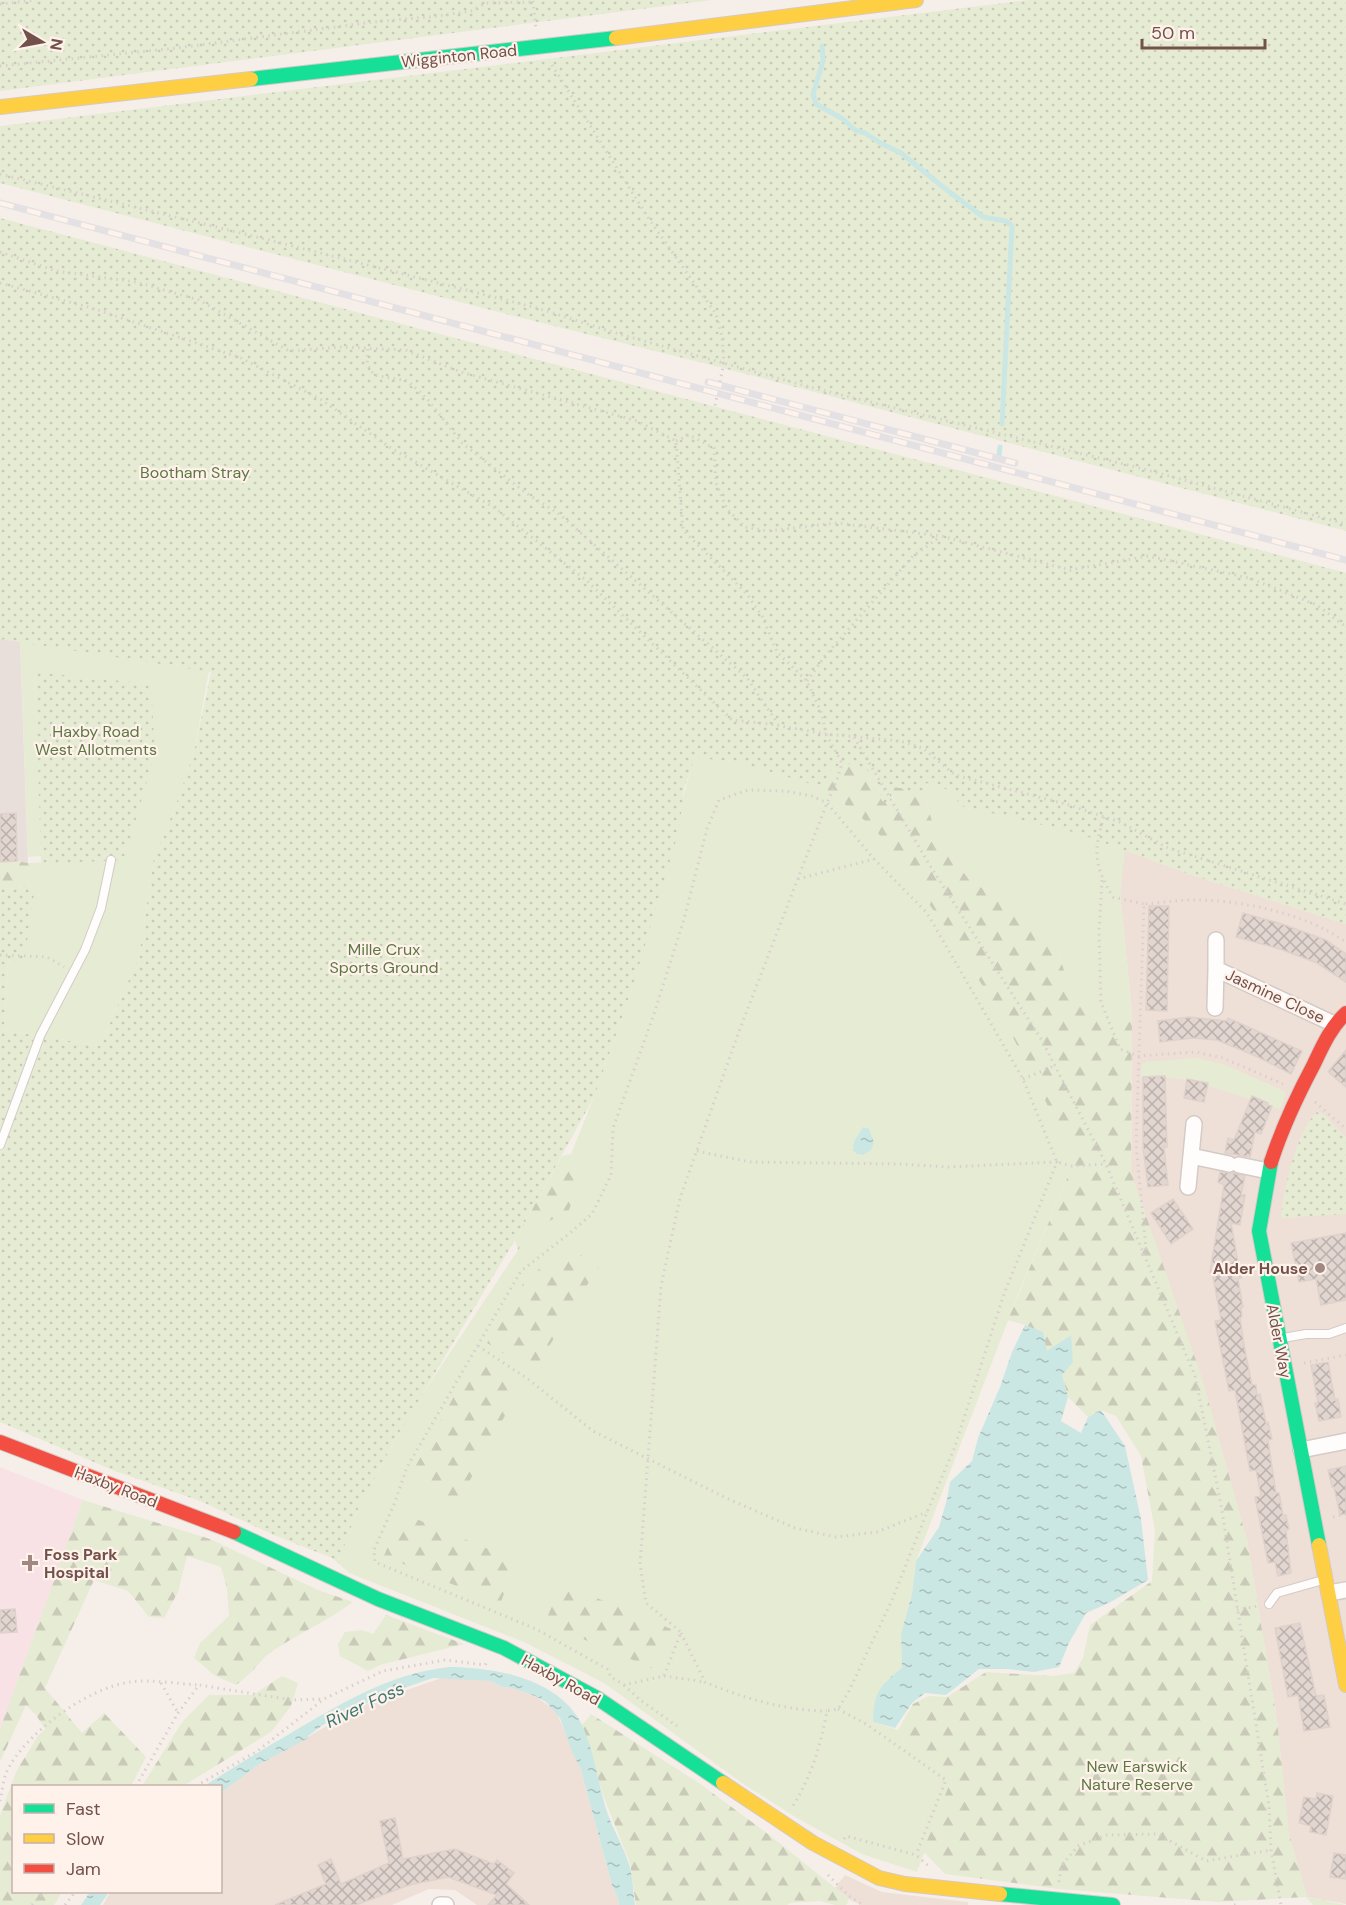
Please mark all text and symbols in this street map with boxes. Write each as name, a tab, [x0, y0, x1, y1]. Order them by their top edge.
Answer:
north arrow	[12, 12, 72, 72]
scale bar	[1142, 12, 1265, 50]
text: 50 m	[1151, 21, 1195, 45]
text: N	[45, 37, 68, 52]
street label: Wigginton Road	[400, 39, 518, 73]
park label: Bootham Stray	[140, 462, 250, 483]
park label: Haxby Road West Allotments	[35, 721, 157, 760]
park label: Mille Crux Sports Ground	[330, 939, 438, 978]
street label: Jasmine Close	[1222, 964, 1328, 1028]
place label: Alder House	[1213, 1258, 1308, 1279]
marker: Alder House	[1313, 1261, 1327, 1275]
street label: Alder Way	[1261, 1302, 1297, 1380]
street label: Haxby Road	[71, 1462, 161, 1512]
place label: Foss Park Hospital	[44, 1544, 118, 1583]
marker: Foss Park Hospital	[21, 1554, 39, 1572]
street label: Haxby Road	[518, 1650, 604, 1710]
water label: River Foss	[322, 1676, 408, 1734]
park label: New Earswick Nature Reserve	[1081, 1756, 1193, 1795]
legend	[12, 1785, 222, 1893]
text: Fast	[66, 1797, 101, 1821]
text: Slow	[66, 1827, 105, 1851]
text: Jam	[66, 1857, 101, 1881]

